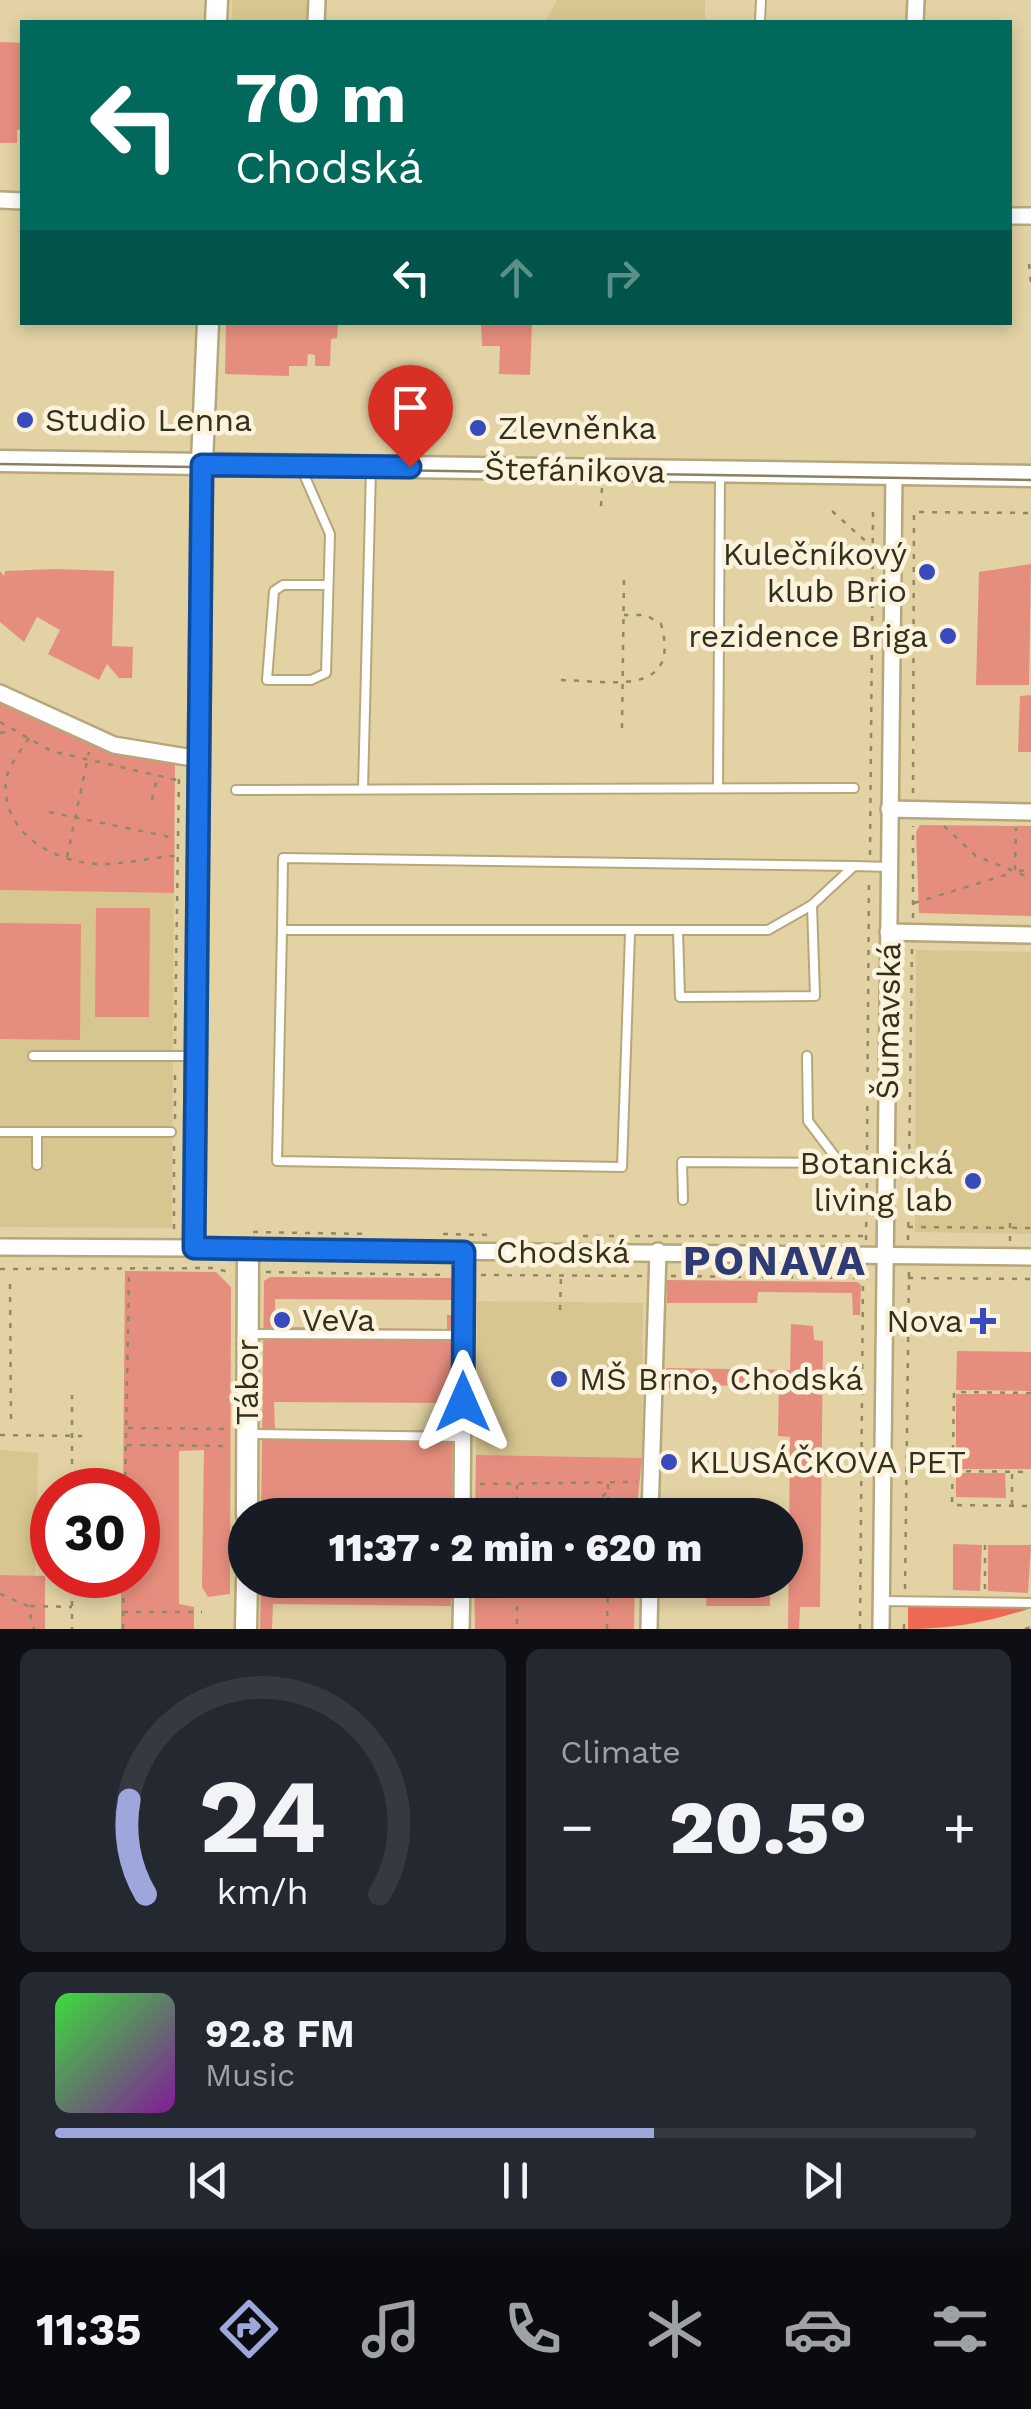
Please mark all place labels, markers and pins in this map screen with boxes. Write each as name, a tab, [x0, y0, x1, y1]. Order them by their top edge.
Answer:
pin	[368, 365, 453, 468]
place label: Studio Lenna	[45, 401, 252, 439]
marker: Studio Lenna	[14, 409, 36, 431]
place label: Zlevněnka	[498, 409, 657, 447]
marker: Zlevněnka	[467, 417, 489, 439]
place label: Kulečníkový klub Brio	[723, 535, 907, 610]
marker: Kulečníkový klub Brio	[916, 561, 938, 583]
place label: rezidence Briga	[688, 617, 928, 655]
marker: rezidence Briga	[937, 625, 959, 647]
place label: Botanická living lab	[799, 1144, 953, 1219]
marker: Botanická living lab	[962, 1170, 984, 1192]
place label: VeVa	[302, 1301, 375, 1339]
place label: Nova	[886, 1302, 963, 1340]
marker: VeVa	[271, 1309, 293, 1331]
marker: Nova	[972, 1310, 994, 1332]
place label: MŠ Brno, Chodská	[579, 1360, 863, 1398]
marker: MŠ Brno, Chodská	[548, 1368, 570, 1390]
place label: KLUSÁČKOVA PET	[689, 1443, 966, 1481]
marker: KLUSÁČKOVA PET	[658, 1451, 680, 1473]

